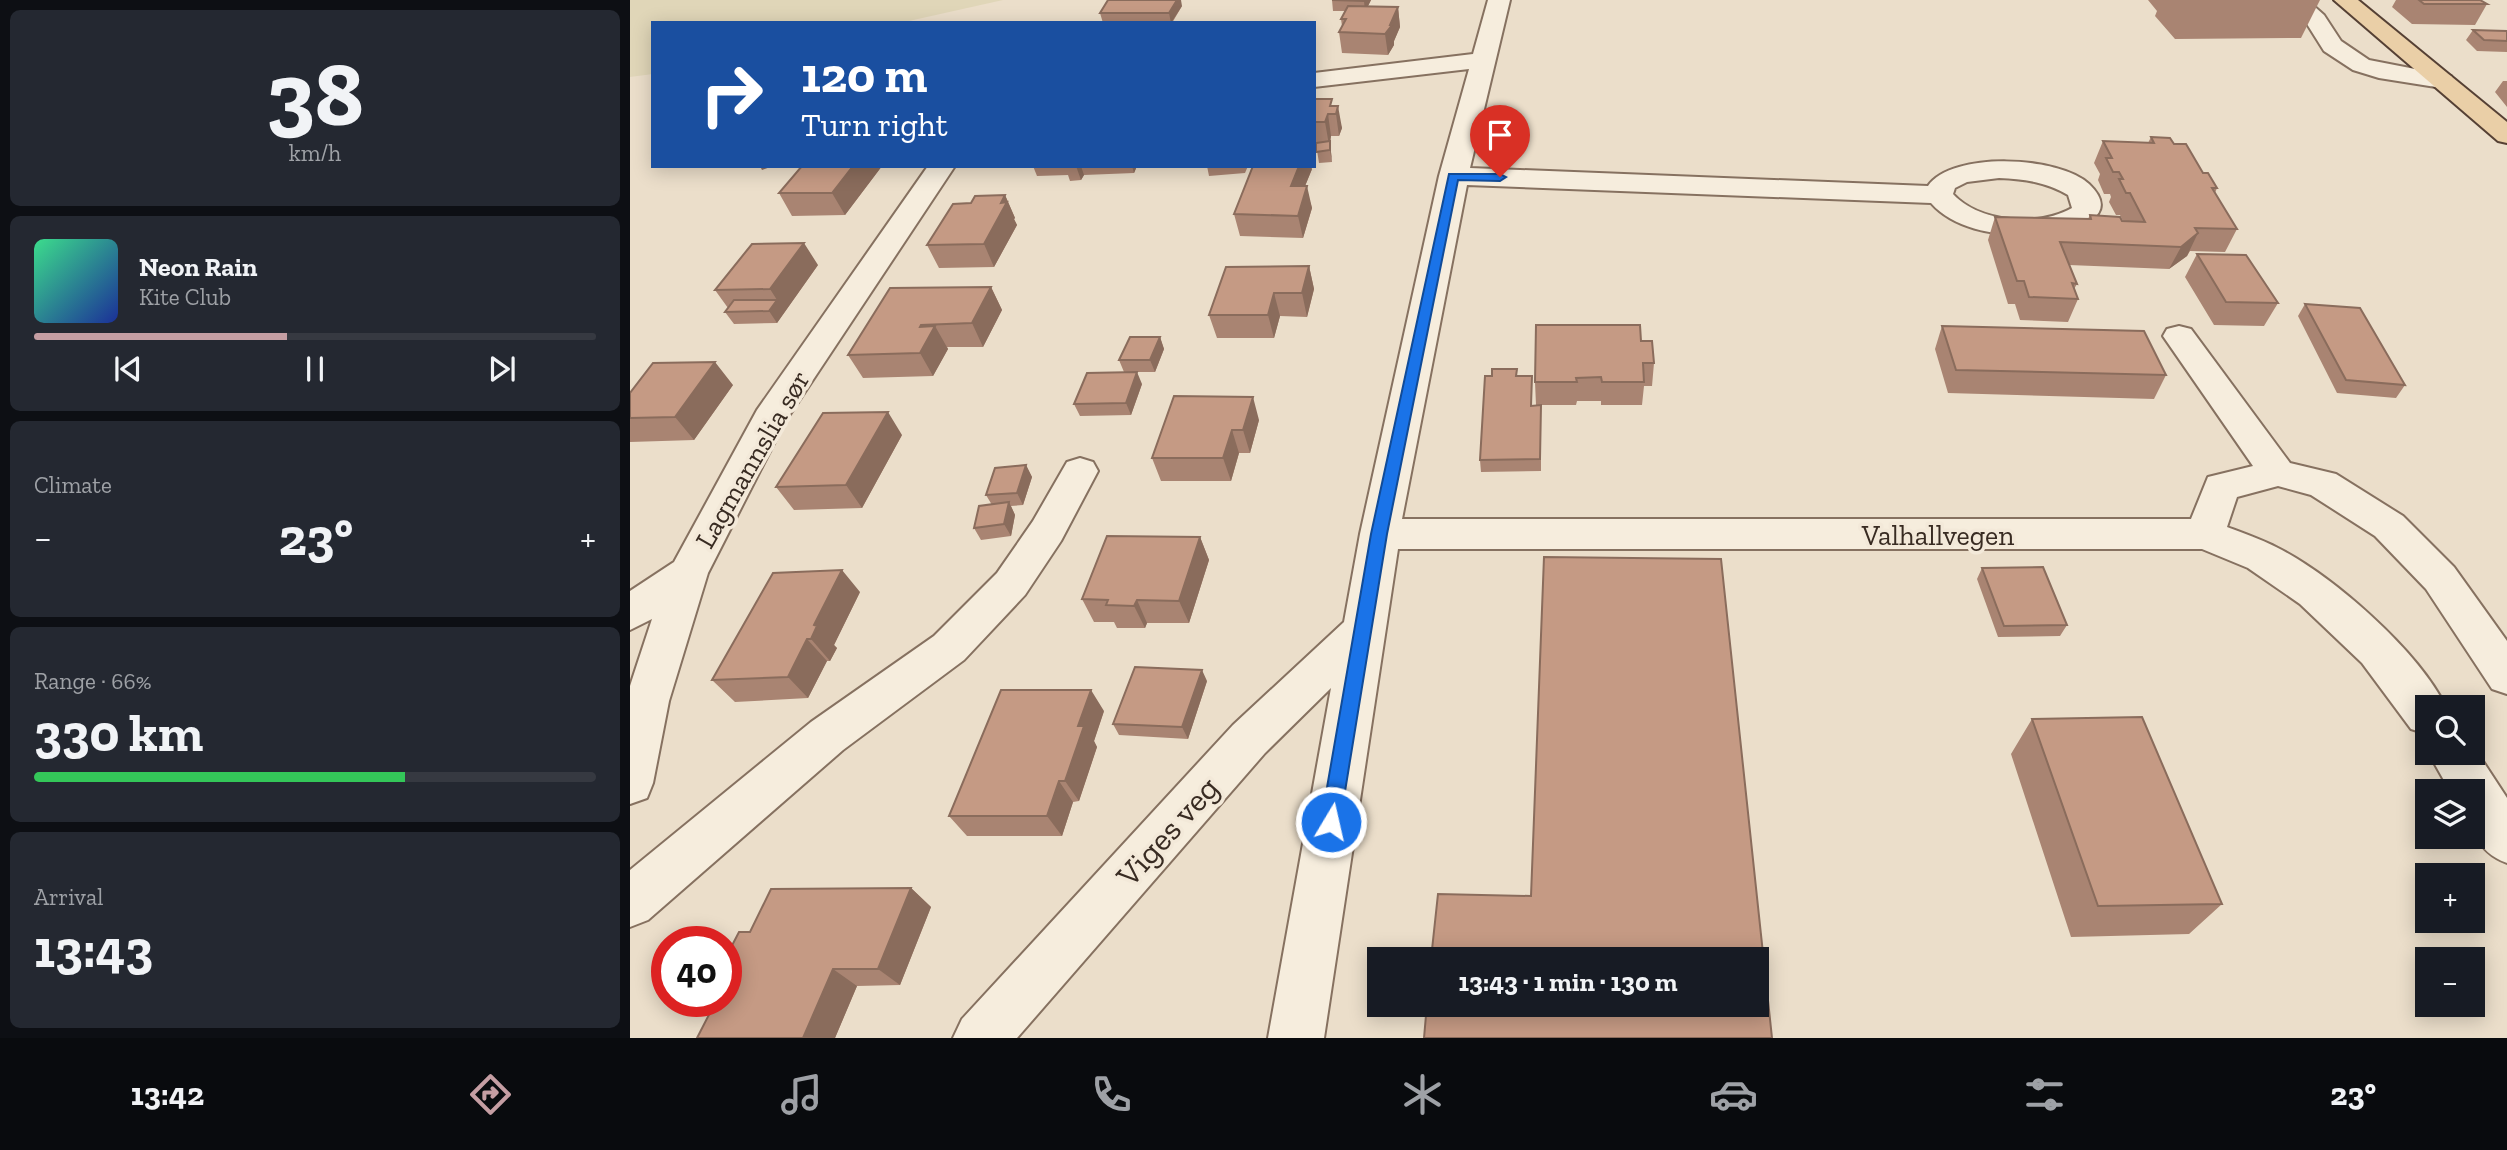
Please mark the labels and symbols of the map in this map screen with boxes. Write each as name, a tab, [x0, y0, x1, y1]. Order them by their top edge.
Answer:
pin	[1470, 105, 1530, 177]
street label: Lagmannslia sør	[688, 364, 817, 554]
street label: Valhallvegen	[1861, 519, 2014, 552]
street label: Viges veg	[1107, 768, 1227, 895]
position arrow	[1294, 785, 1368, 859]
speed limit sign: 40	[651, 926, 742, 1017]

